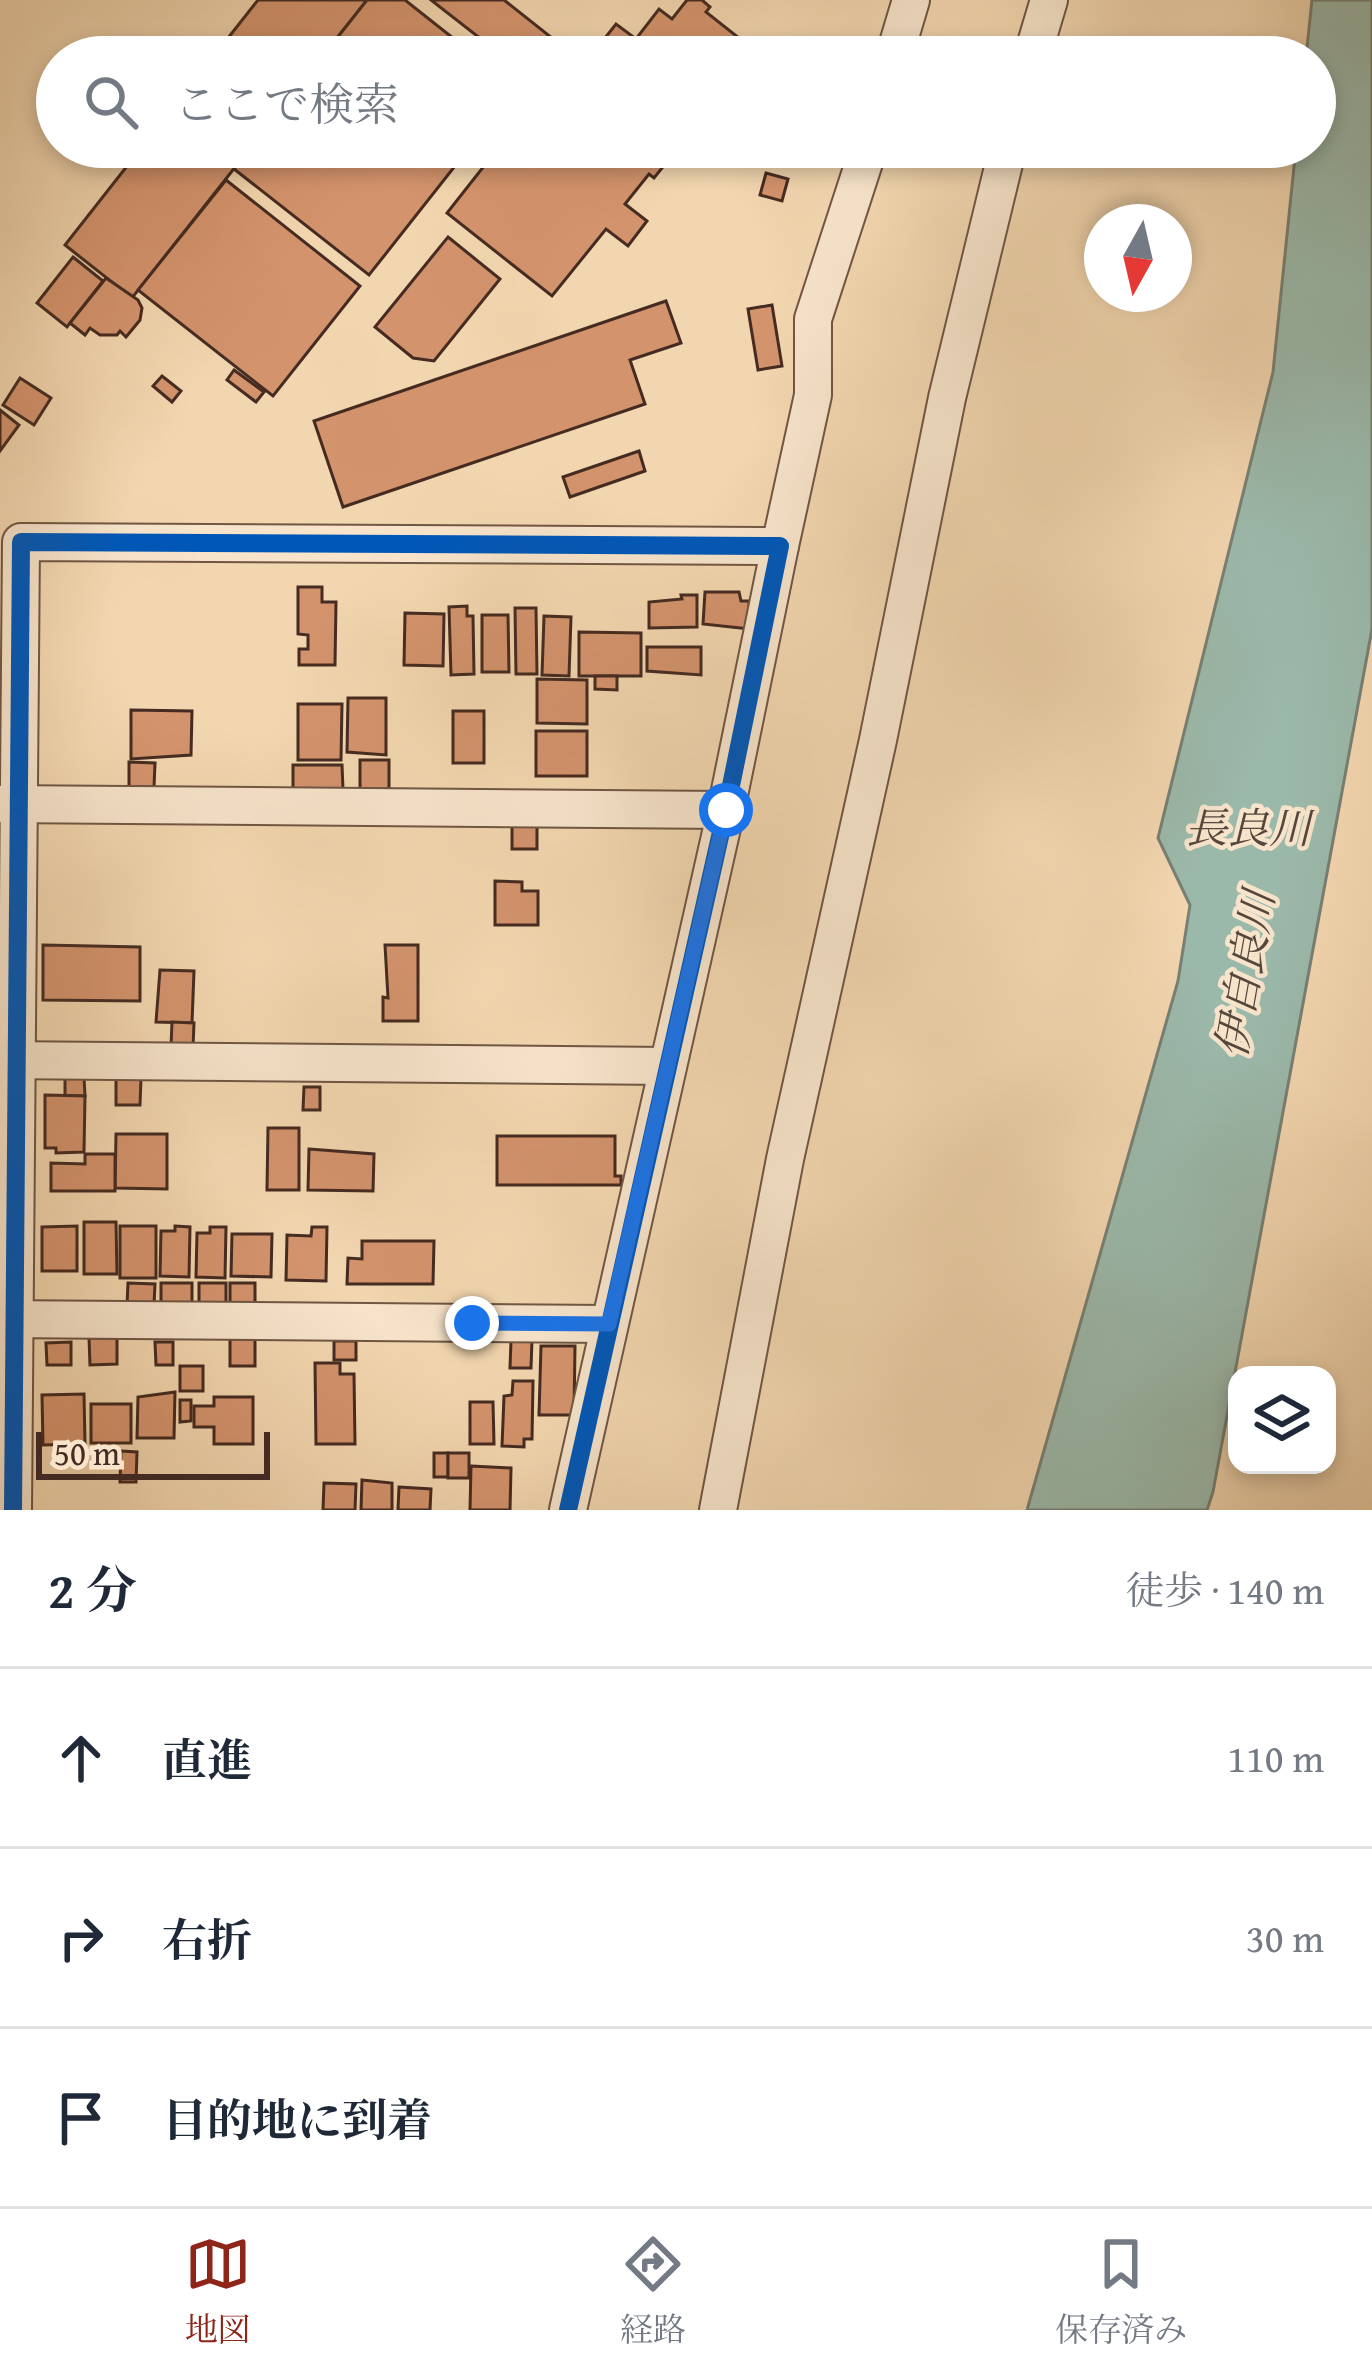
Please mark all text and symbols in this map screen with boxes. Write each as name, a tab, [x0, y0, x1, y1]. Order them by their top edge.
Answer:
search box	[36, 36, 1336, 168]
icon: search	[78, 69, 144, 135]
text: ここで検索	[174, 71, 399, 136]
north arrow	[1084, 204, 1192, 312]
route start	[699, 783, 753, 837]
water label: 長良川	[1185, 797, 1315, 858]
water label: 伊自良川	[1199, 882, 1289, 1062]
route end	[445, 1296, 499, 1350]
map controls	[1228, 1366, 1336, 1474]
button: layers	[1228, 1366, 1336, 1474]
scale bar	[36, 1426, 270, 1479]
text: 50 m	[54, 1429, 120, 1477]
text: 2 分	[48, 1552, 137, 1627]
text: 徒歩 · 140 m	[1126, 1561, 1324, 1618]
icon: ahead	[48, 1725, 114, 1791]
text: 直進	[162, 1727, 252, 1792]
text: 110 m	[1227, 1729, 1324, 1786]
icon: right	[48, 1905, 114, 1971]
text: 右折	[162, 1907, 252, 1972]
text: 30 m	[1246, 1909, 1324, 1966]
icon: arrive	[48, 2085, 114, 2151]
text: 目的地に到着	[162, 2087, 432, 2152]
tab: 地図	[185, 2231, 251, 2353]
tab: 経路	[620, 2231, 686, 2353]
tab: 保存済み	[1055, 2231, 1187, 2353]

